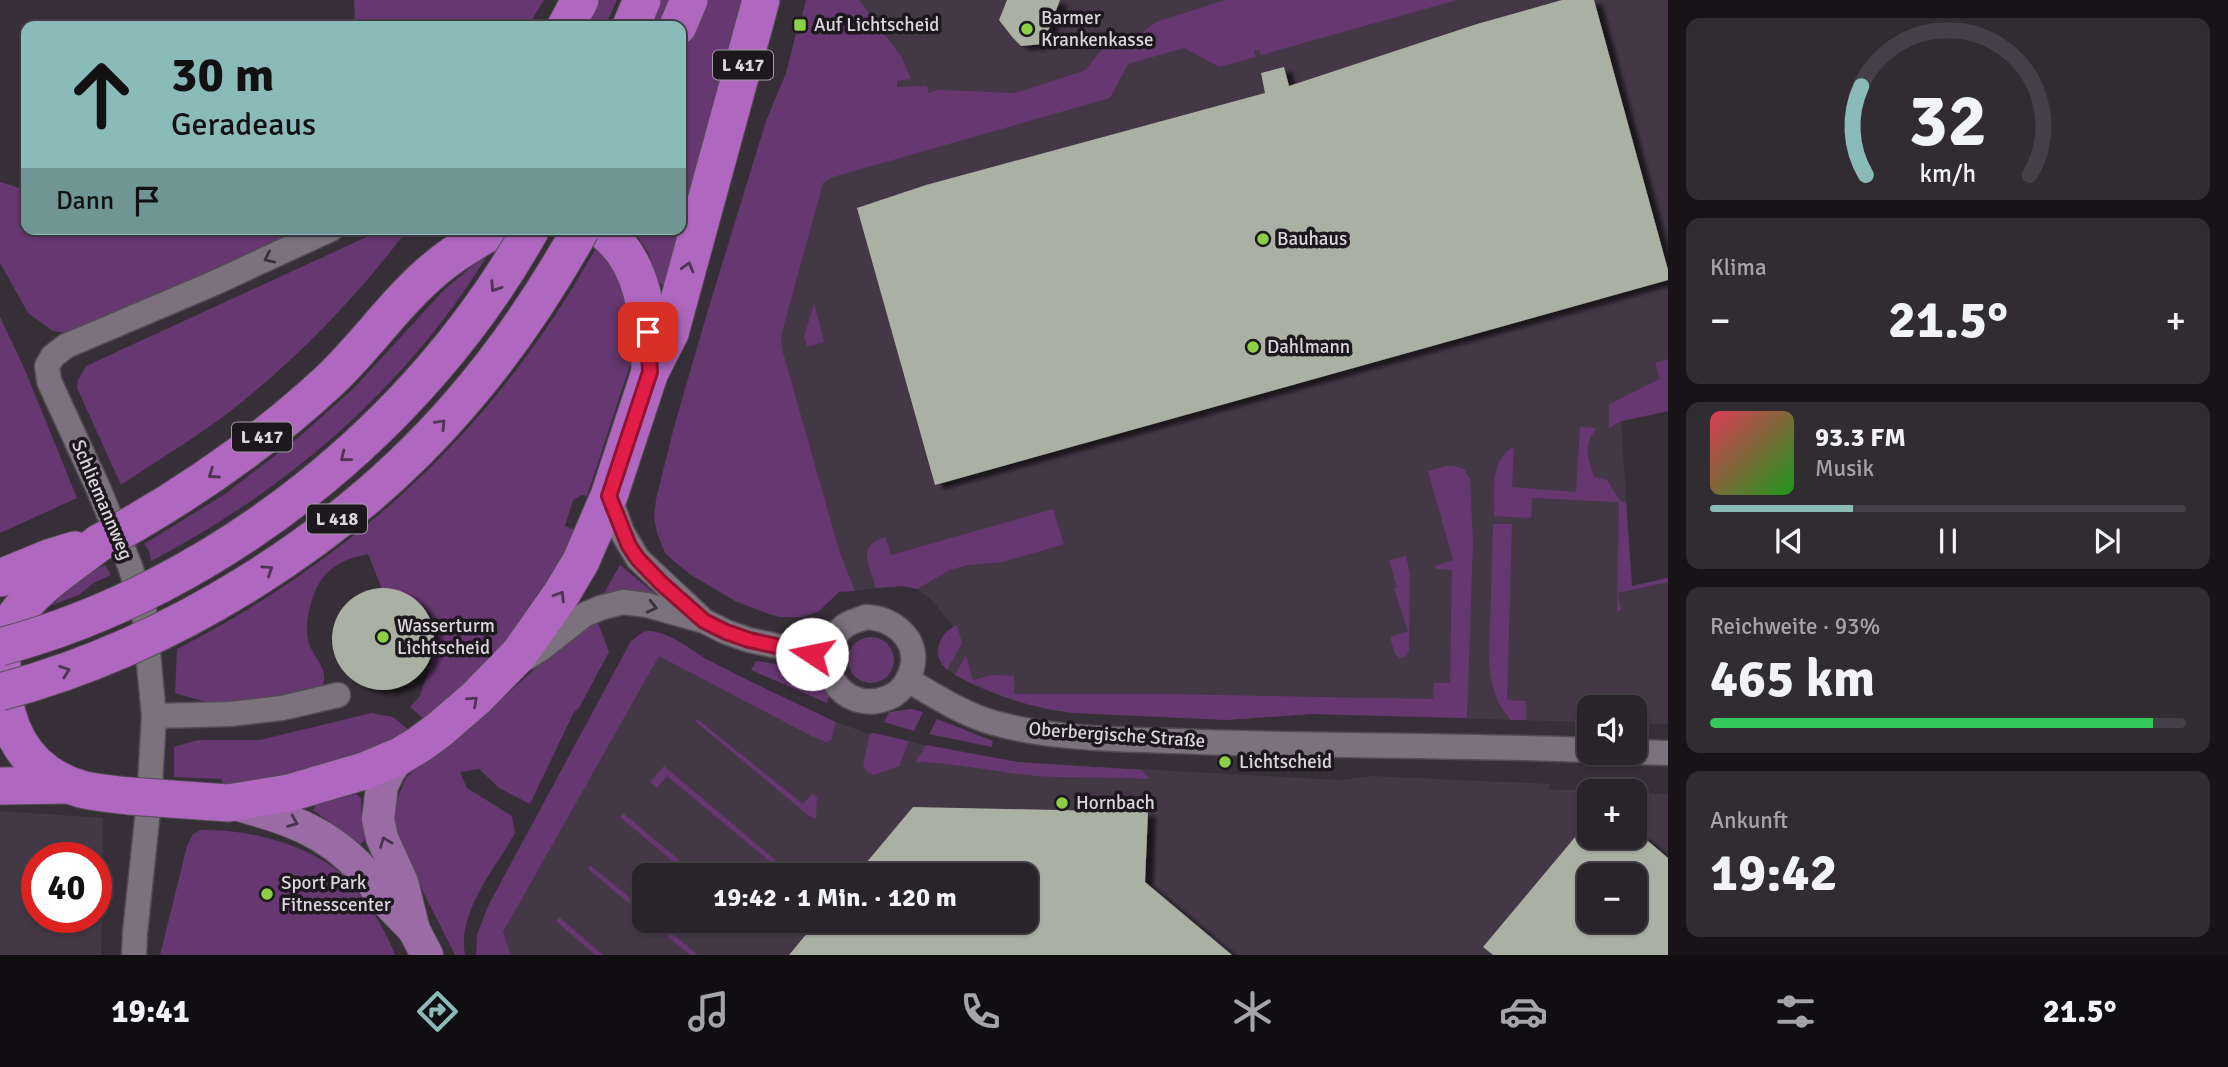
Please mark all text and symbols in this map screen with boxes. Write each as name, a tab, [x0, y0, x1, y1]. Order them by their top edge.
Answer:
place label: Barmer Krankenkasse	[1041, 6, 1154, 52]
place label: Auf Lichtscheid	[814, 13, 939, 37]
marker: Auf Lichtscheid	[792, 17, 808, 33]
marker: Barmer Krankenkasse	[1019, 21, 1035, 37]
text: 30 m	[171, 45, 274, 105]
icon: ahead	[56, 49, 147, 140]
road number: L 417	[713, 51, 773, 80]
text: 32	[1909, 77, 1987, 166]
text: Geradeaus	[171, 105, 316, 144]
text: km/h	[1920, 158, 1976, 189]
icon: arrive	[128, 182, 166, 220]
text: Dann	[56, 185, 114, 217]
place label: Bauhaus	[1277, 227, 1347, 251]
marker: Bauhaus	[1255, 231, 1271, 247]
one-way arrow	[264, 249, 276, 263]
text: Klima	[1710, 253, 1767, 282]
one-way arrow	[680, 261, 694, 273]
one-way arrow	[490, 279, 503, 292]
text: 21.5°	[1888, 288, 2008, 352]
text: −	[1710, 297, 1731, 344]
text: +	[2165, 297, 2186, 344]
pin	[618, 302, 678, 362]
icon: arrive	[629, 313, 667, 351]
place label: Dahlmann	[1267, 335, 1350, 359]
marker: Dahlmann	[1245, 339, 1261, 355]
one-way arrow	[433, 419, 446, 432]
road number: L 417	[232, 422, 292, 452]
text: 93.3 FM	[1815, 422, 1906, 454]
street label: Schliemannweg	[66, 436, 138, 564]
one-way arrow	[341, 449, 354, 461]
text: Musik	[1815, 454, 1874, 483]
one-way arrow	[208, 466, 221, 478]
road number: L 418	[307, 504, 367, 534]
icon: previous	[1770, 522, 1808, 560]
icon: pause	[1929, 522, 1967, 560]
icon: next	[2088, 522, 2126, 560]
one-way arrow	[260, 566, 273, 578]
one-way arrow	[551, 591, 564, 604]
one-way arrow	[646, 599, 658, 613]
text: Reichweite · 93%	[1710, 612, 1880, 641]
place label: Wasserturm Lichtscheid	[397, 614, 495, 660]
position arrow	[775, 617, 849, 691]
marker: Wasserturm Lichtscheid	[375, 629, 391, 645]
text: 465 km	[1710, 647, 1875, 711]
one-way arrow	[58, 666, 70, 680]
map controls	[1577, 695, 1647, 933]
button: sound	[1577, 695, 1647, 765]
one-way arrow	[464, 697, 477, 709]
street label: Oberbergische Straße	[1028, 717, 1206, 753]
place label: Lichtscheid	[1239, 750, 1332, 774]
marker: Lichtscheid	[1217, 754, 1233, 770]
button: +	[1577, 779, 1647, 849]
place label: Hornbach	[1076, 791, 1155, 815]
marker: Hornbach	[1054, 795, 1070, 811]
text: Ankunft	[1710, 806, 1788, 835]
one-way arrow	[286, 814, 298, 828]
one-way arrow	[379, 837, 393, 849]
text: 19:42	[1710, 841, 1838, 905]
speed limit sign: 40	[21, 842, 112, 933]
button: −	[1577, 863, 1647, 933]
place label: Sport Park Fitnesscenter	[281, 871, 391, 917]
text: 19:42 · 1 Min. · 120 m	[713, 882, 957, 914]
marker: Sport Park Fitnesscenter	[259, 886, 275, 902]
icon: directions	[413, 987, 462, 1036]
icon: music	[684, 987, 733, 1036]
icon: phone	[956, 987, 1005, 1036]
icon: climate	[1228, 987, 1277, 1036]
icon: car	[1499, 987, 1548, 1036]
icon: filters	[1771, 987, 1820, 1036]
text: 19:41	[111, 992, 190, 1031]
text: 21.5°	[2043, 992, 2117, 1031]

